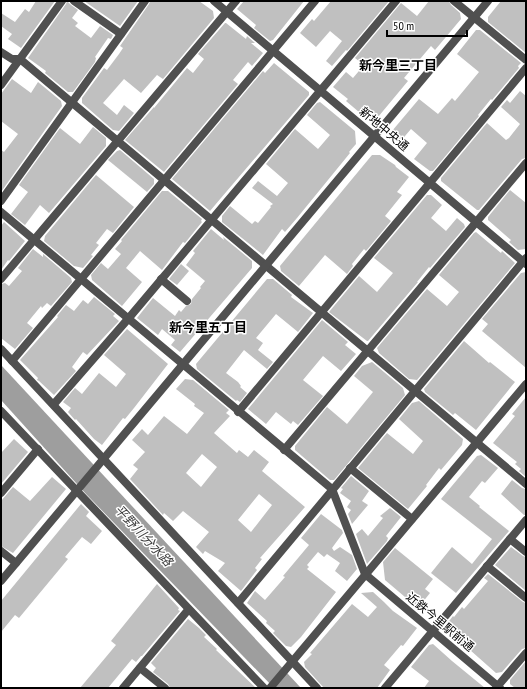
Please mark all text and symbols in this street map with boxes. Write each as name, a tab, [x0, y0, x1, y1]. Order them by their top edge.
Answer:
scale bar	[387, 12, 467, 38]
text: 50 m	[393, 18, 414, 33]
district label: 新今里三丁目	[359, 57, 437, 74]
street label: 新地中央通	[357, 104, 412, 154]
district label: 新今里五丁目	[169, 319, 247, 336]
water label: 平野川分水路	[111, 501, 177, 570]
street label: 近鉄今里駅前通	[403, 589, 477, 654]

